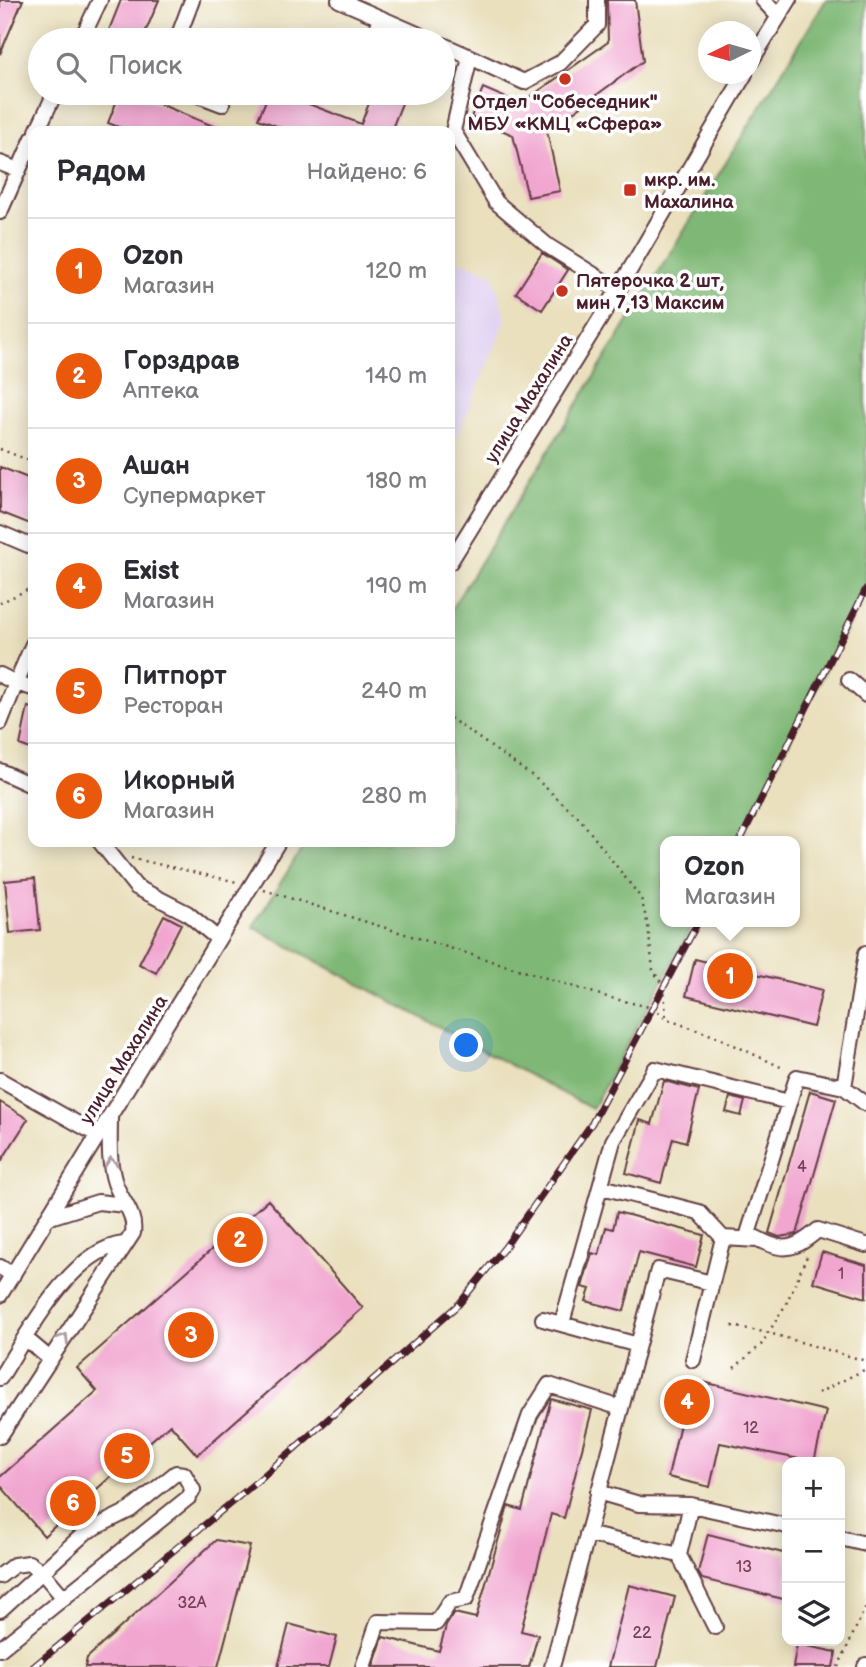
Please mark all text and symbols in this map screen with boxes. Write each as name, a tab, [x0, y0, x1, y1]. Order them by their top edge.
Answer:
north arrow	[698, 21, 761, 84]
search box	[28, 28, 455, 105]
icon: search	[52, 48, 90, 86]
text: Поиск	[108, 51, 182, 82]
marker: Отдел "Собеседник" МБУ «КМЦ «Сфера»	[557, 71, 573, 87]
place label: Отдел "Собеседник" МБУ «КМЦ «Сфера»	[468, 91, 662, 136]
text: Рядом	[56, 154, 146, 190]
text: Найдено: 6	[306, 158, 427, 186]
place label: мкр. им. Махалина	[644, 169, 735, 214]
marker: мкр. им. Махалина	[622, 182, 638, 198]
text: Ozon	[123, 241, 184, 272]
text: 1	[74, 257, 84, 285]
text: 120 m	[366, 257, 427, 285]
place label: Пятерочка 2 шт, мин 7,13 Максим	[576, 270, 725, 315]
text: Магазин	[123, 272, 215, 300]
marker: Пятерочка 2 шт, мин 7,13 Максим	[554, 283, 570, 299]
street label: улица Махалина	[480, 330, 578, 468]
text: Горздрав	[123, 346, 240, 377]
text: 2	[72, 362, 86, 390]
text: 140 m	[365, 362, 427, 390]
text: Аптека	[123, 377, 199, 405]
text: Ашан	[123, 451, 190, 482]
text: 3	[72, 467, 86, 495]
text: 180 m	[366, 467, 427, 495]
text: Супермаркет	[123, 482, 266, 510]
text: Exist	[123, 556, 179, 587]
text: 4	[72, 572, 86, 600]
text: 190 m	[366, 572, 427, 600]
text: Магазин	[123, 587, 215, 615]
text: Питпорт	[123, 661, 227, 692]
text: 5	[72, 677, 86, 705]
text: 240 m	[361, 677, 427, 705]
text: Ресторан	[123, 692, 223, 720]
text: Икорный	[123, 766, 235, 797]
text: 6	[72, 782, 86, 810]
text: 280 m	[361, 782, 427, 810]
text: Магазин	[123, 797, 215, 825]
popup	[660, 836, 800, 927]
text: Ozon	[684, 852, 745, 883]
text: Магазин	[684, 883, 776, 911]
pin: 1	[707, 950, 753, 1002]
street label: улица Махалина	[75, 991, 173, 1129]
your location	[449, 1028, 483, 1062]
one-way arrow	[104, 1156, 119, 1167]
house number: 4	[797, 1158, 807, 1177]
pin: 2	[217, 1214, 263, 1266]
house number: 1	[838, 1265, 844, 1284]
pin: 3	[168, 1309, 214, 1361]
one-way arrow	[55, 1332, 68, 1345]
pin: 4	[664, 1376, 710, 1428]
house number: 12	[743, 1419, 759, 1438]
pin: 5	[104, 1430, 150, 1482]
map controls	[782, 1457, 845, 1646]
button: +	[782, 1457, 845, 1520]
pin: 6	[50, 1477, 96, 1529]
button: −	[782, 1520, 845, 1583]
house number: 13	[736, 1558, 752, 1577]
button: layers	[782, 1583, 845, 1646]
house number: 32А	[178, 1594, 207, 1613]
house number: 22	[633, 1624, 652, 1643]

